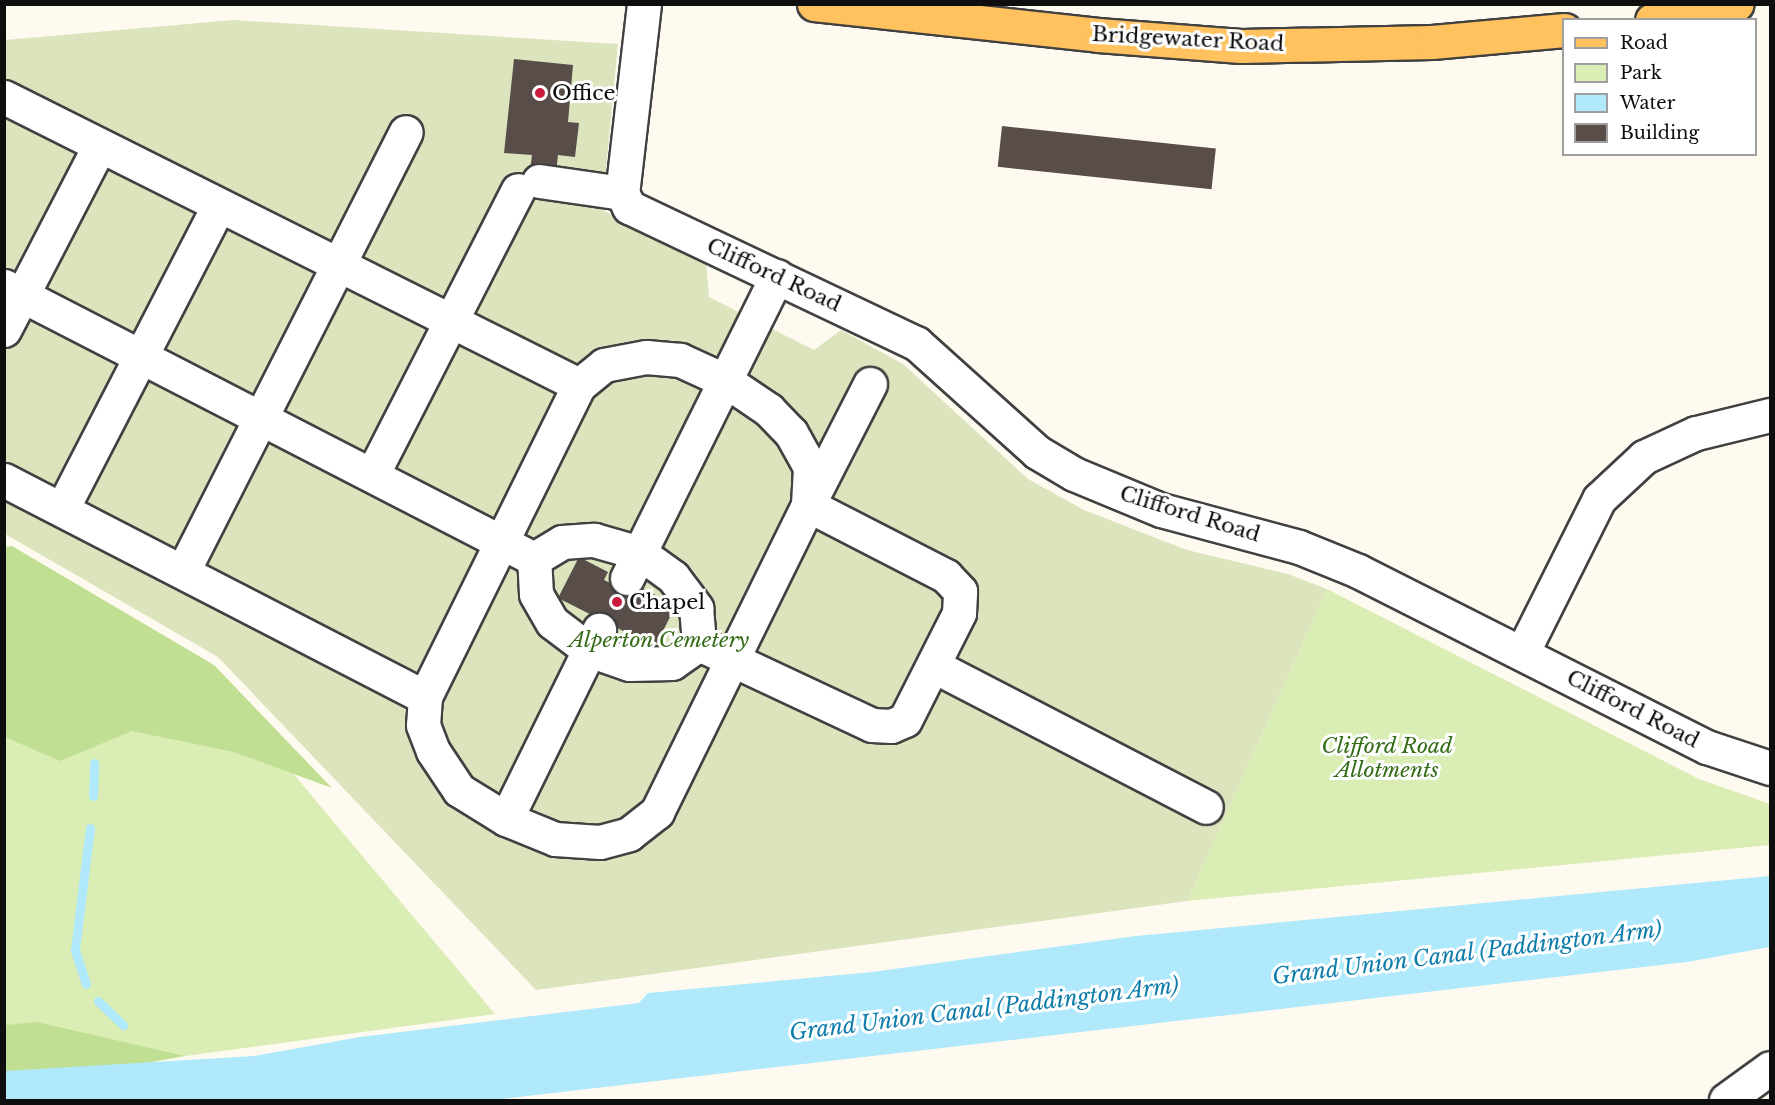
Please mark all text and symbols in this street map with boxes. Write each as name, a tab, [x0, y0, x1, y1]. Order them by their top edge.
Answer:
legend	[1562, 18, 1757, 156]
street label: Bridgewater Road	[1091, 21, 1285, 57]
text: Road	[1620, 32, 1668, 54]
text: Park	[1620, 62, 1662, 84]
place label: Office	[552, 80, 616, 106]
marker: Office	[533, 86, 547, 100]
text: Water	[1620, 92, 1675, 114]
text: Building	[1620, 122, 1699, 144]
street label: Clifford Road	[703, 233, 845, 317]
street label: Clifford Road	[1117, 481, 1263, 547]
place label: Chapel	[629, 589, 705, 615]
marker: Chapel	[610, 595, 624, 609]
park label: Alperton Cemetery	[569, 627, 749, 653]
street label: Clifford Road	[1562, 665, 1704, 753]
park label: Clifford Road Allotments	[1321, 733, 1453, 783]
water label: Grand Union Canal (Paddington Arm)	[1269, 916, 1665, 990]
water label: Grand Union Canal (Paddington Arm)	[786, 972, 1182, 1046]

